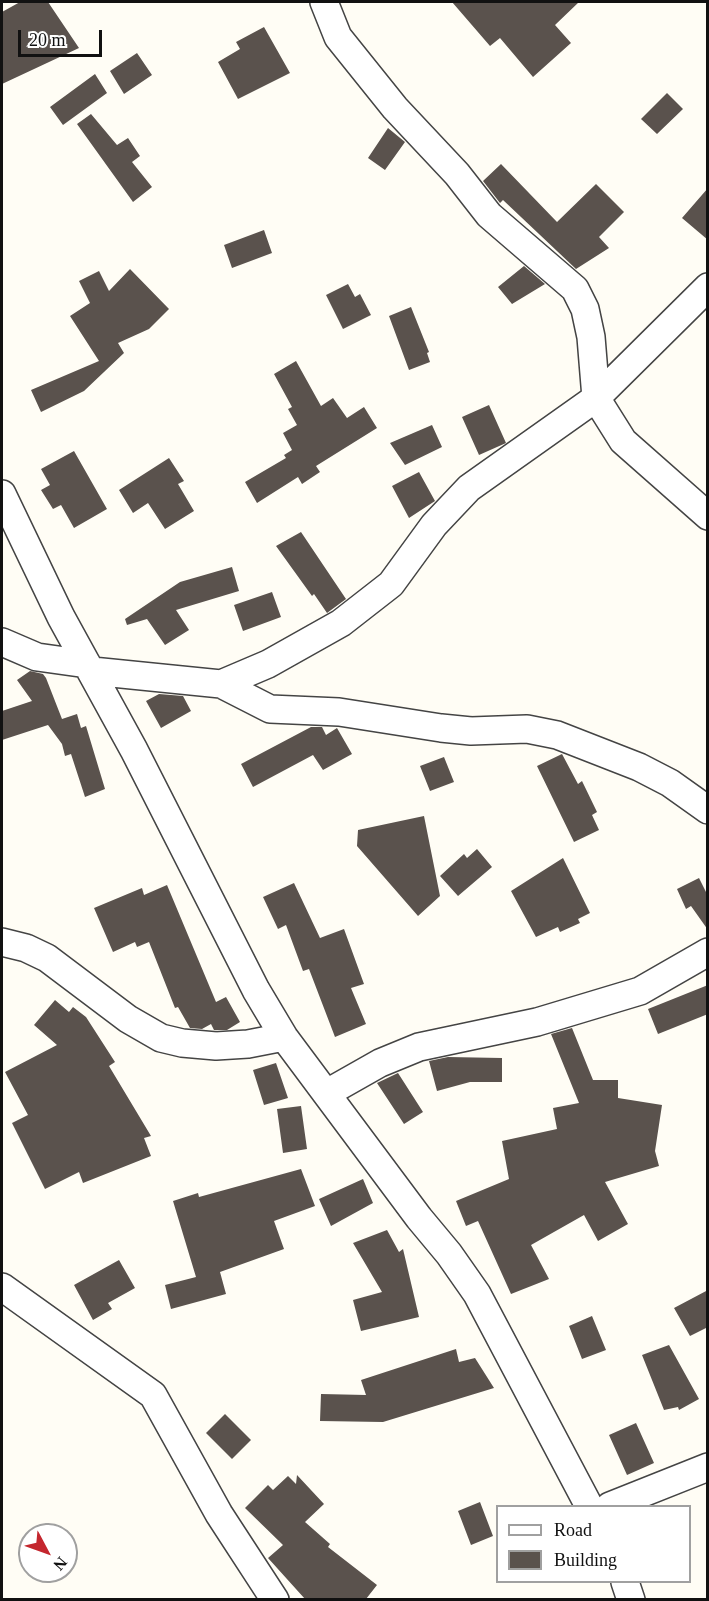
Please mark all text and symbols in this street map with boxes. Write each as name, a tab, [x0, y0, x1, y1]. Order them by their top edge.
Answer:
scale bar	[21, 18, 105, 56]
text: 20 m	[29, 30, 66, 50]
legend	[496, 1505, 691, 1583]
text: Road	[554, 1520, 592, 1540]
north arrow	[18, 1523, 78, 1583]
text: Building	[554, 1550, 617, 1570]
text: N	[50, 1554, 71, 1574]

